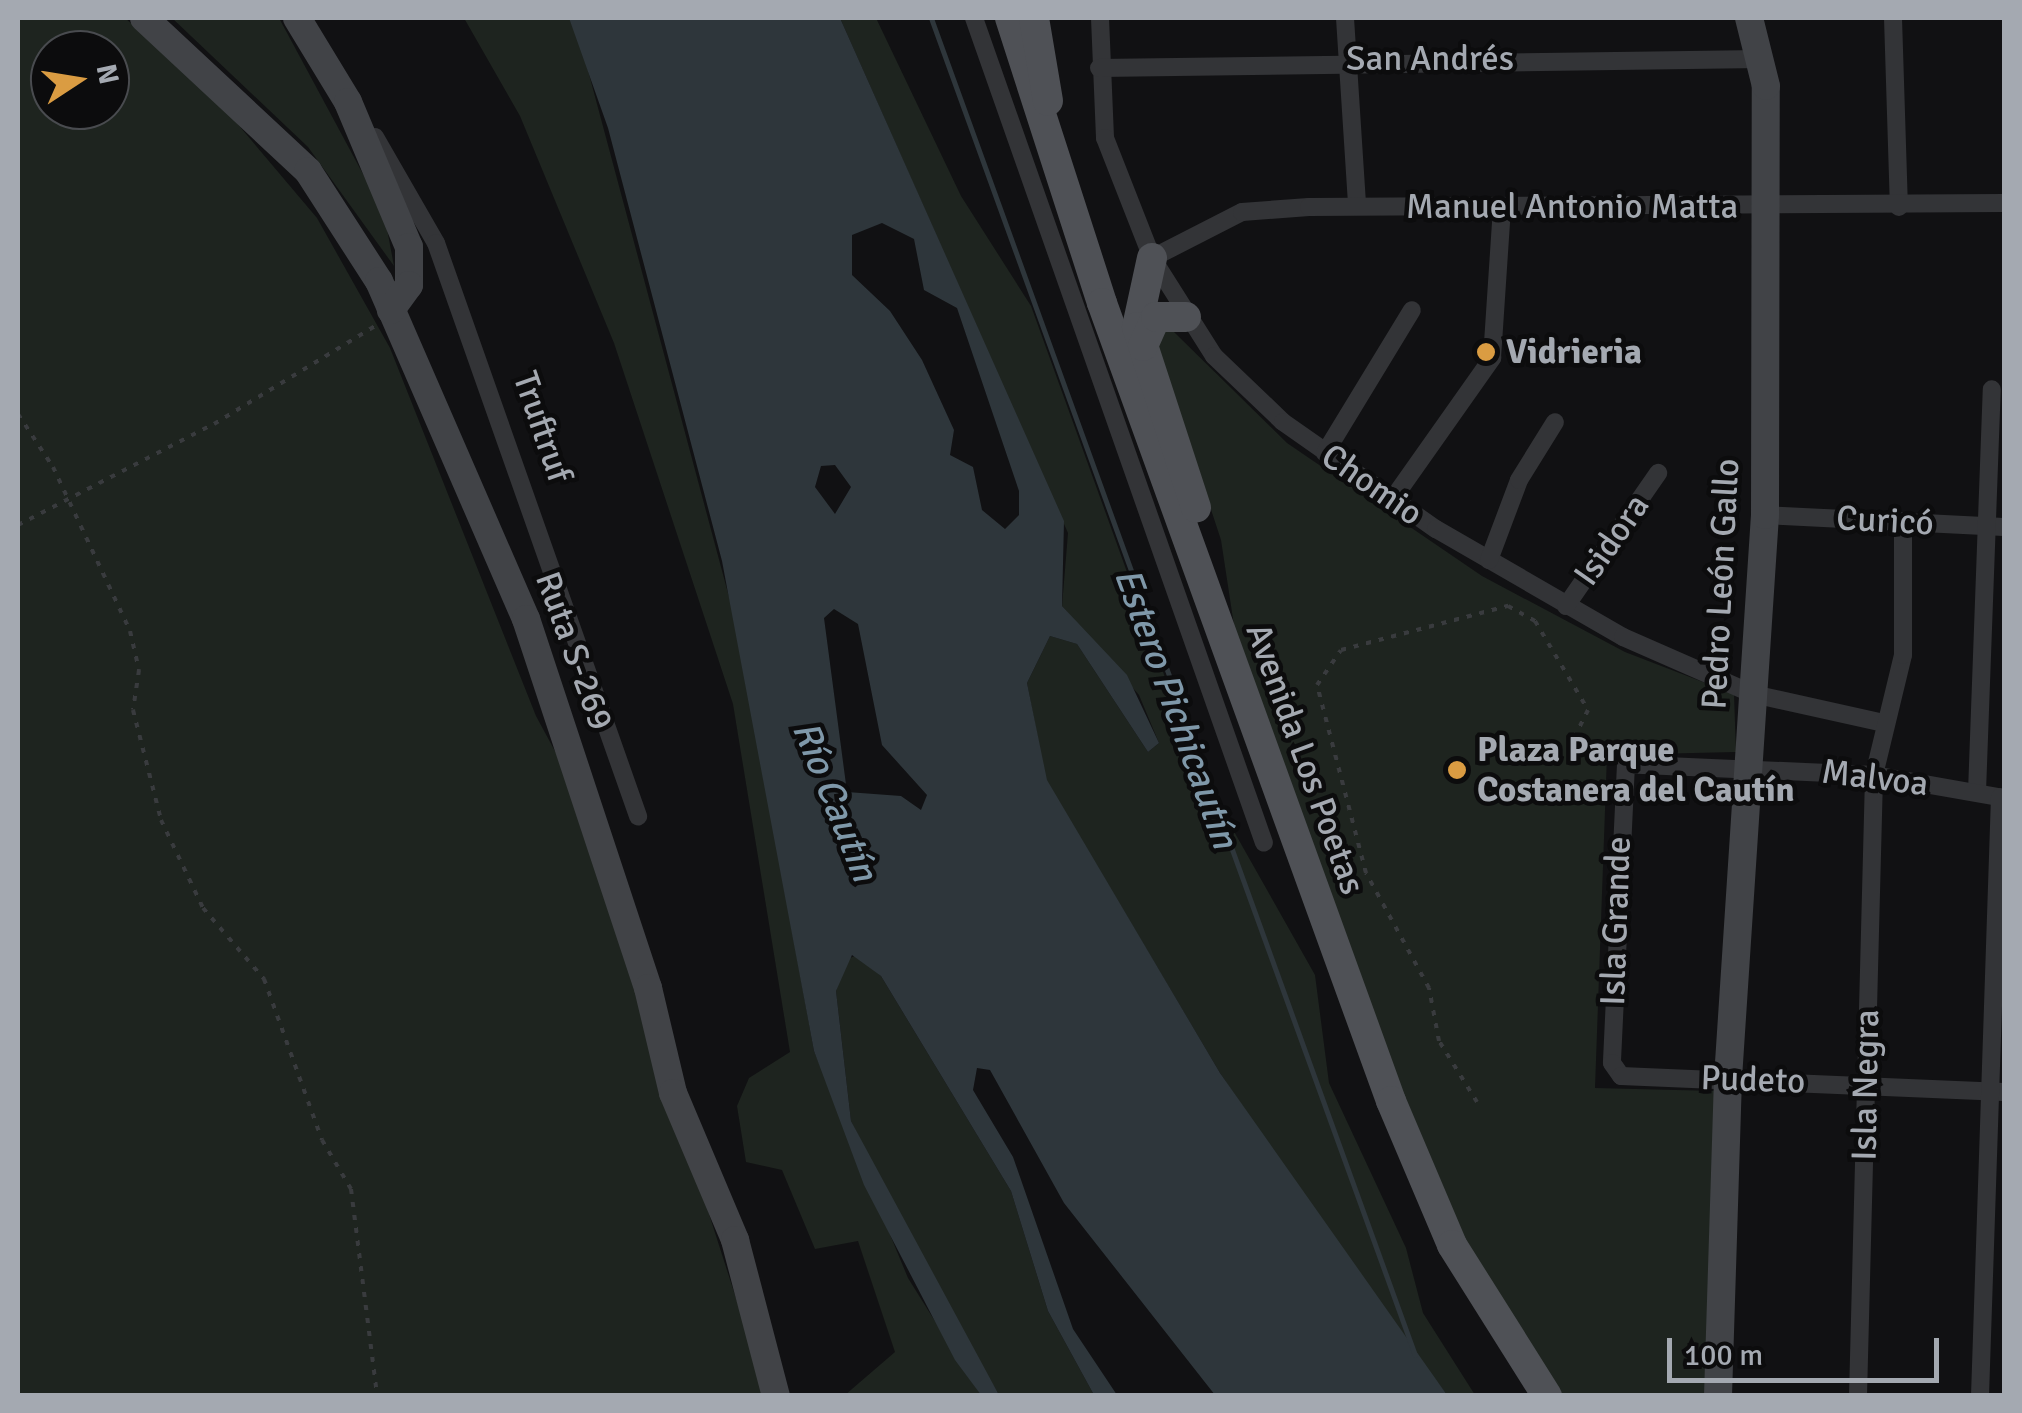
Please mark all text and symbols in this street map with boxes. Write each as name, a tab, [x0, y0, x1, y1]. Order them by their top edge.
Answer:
north arrow	[30, 30, 130, 130]
street label: San Andrés	[1346, 38, 1514, 80]
text: N	[89, 61, 126, 87]
street label: Manuel Antonio Matta	[1406, 186, 1738, 228]
place label: Vidrieria	[1506, 331, 1642, 373]
marker: Vidrieria	[1475, 341, 1497, 363]
street label: Truftruf	[504, 366, 580, 488]
street label: Chomio	[1313, 435, 1431, 535]
street label: Pedro León Gallo	[1693, 457, 1749, 711]
street label: Isidora	[1565, 486, 1659, 594]
street label: Curicó	[1835, 497, 1935, 545]
water label: Estero Pichicautín	[1104, 562, 1248, 854]
street label: Ruta S-269	[526, 566, 622, 736]
street label: Avenida Los Poetas	[1237, 618, 1373, 900]
water label: Río Cautín	[782, 714, 888, 888]
place label: Plaza Parque Costanera del Cautín	[1477, 729, 1795, 811]
street label: Malvoa	[1819, 751, 1931, 805]
marker: Plaza Parque Costanera del Cautín	[1446, 759, 1468, 781]
street label: Isla Grande	[1592, 836, 1640, 1006]
street label: Isla Negra	[1844, 1009, 1888, 1161]
street label: Pudeto	[1700, 1057, 1806, 1103]
scale bar	[1672, 1318, 1944, 1380]
text: 100 m	[1684, 1337, 1763, 1374]

